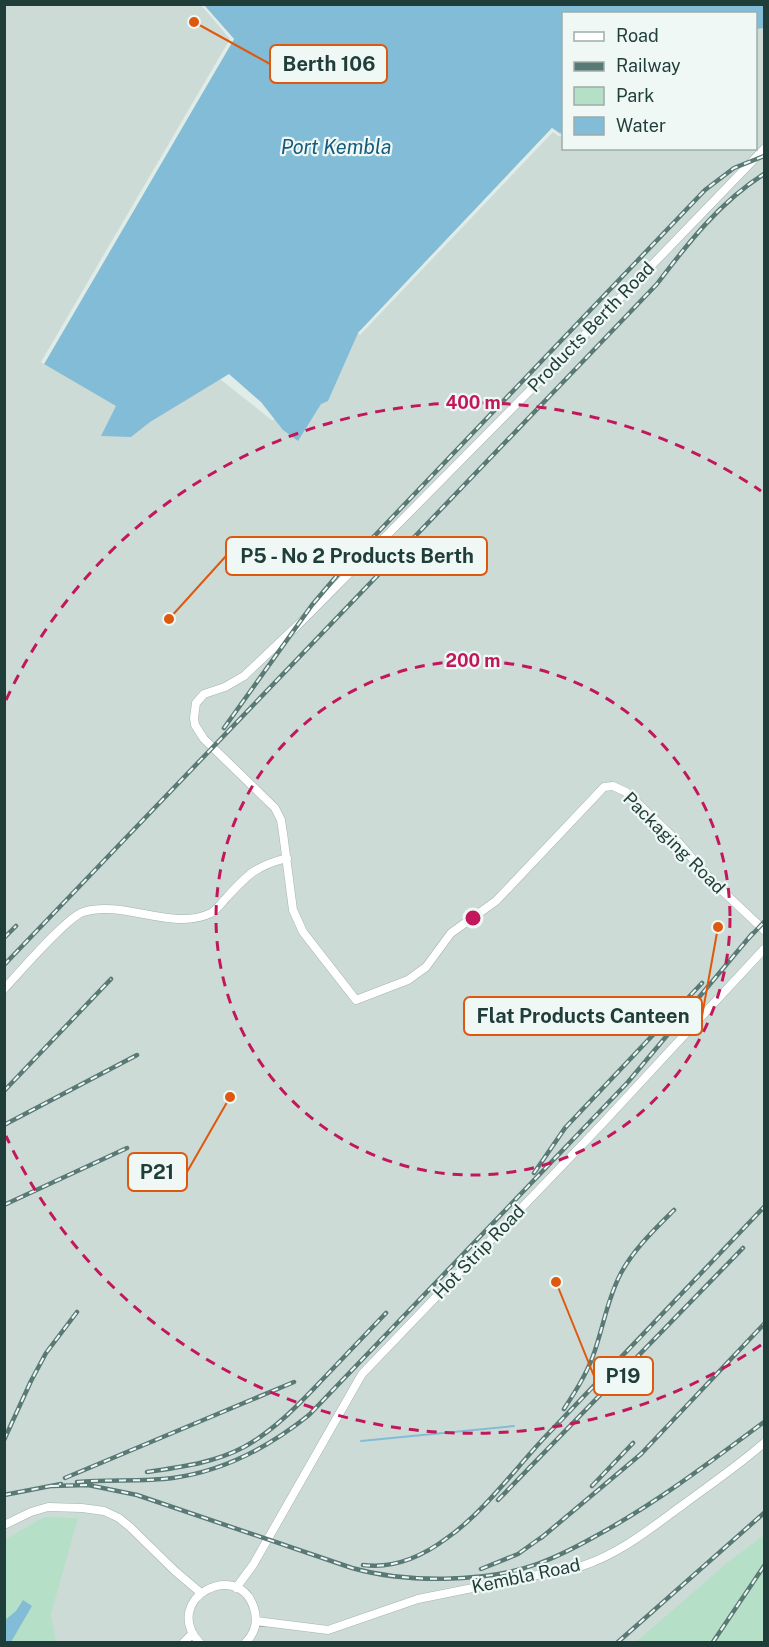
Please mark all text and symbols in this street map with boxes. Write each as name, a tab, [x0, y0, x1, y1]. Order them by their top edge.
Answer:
legend	[562, 12, 757, 150]
text: Road	[616, 25, 659, 46]
callout: Berth 106	[270, 45, 387, 83]
text: Berth 106	[283, 52, 375, 76]
text: Railway	[616, 55, 681, 76]
text: Park	[616, 85, 654, 106]
text: Water	[616, 115, 666, 136]
water label: Port Kembla	[281, 135, 391, 159]
street label: Products Berth Road	[523, 257, 658, 396]
text: 400 m	[445, 392, 501, 413]
callout: P5 - No 2 Products Berth	[226, 537, 487, 575]
text: P5 - No 2 Products Berth	[240, 544, 474, 568]
text: 200 m	[446, 650, 500, 671]
street label: Packaging Road	[619, 787, 730, 898]
centre of rings	[463, 908, 483, 928]
callout: Flat Products Canteen	[464, 997, 702, 1035]
text: Flat Products Canteen	[476, 1004, 690, 1028]
callout: P21	[128, 1153, 187, 1191]
text: P21	[140, 1160, 174, 1184]
street label: Hot Strip Road	[428, 1200, 529, 1303]
callout: P19	[594, 1357, 653, 1395]
text: P19	[606, 1364, 640, 1388]
street label: Kembla Road	[470, 1554, 582, 1597]

